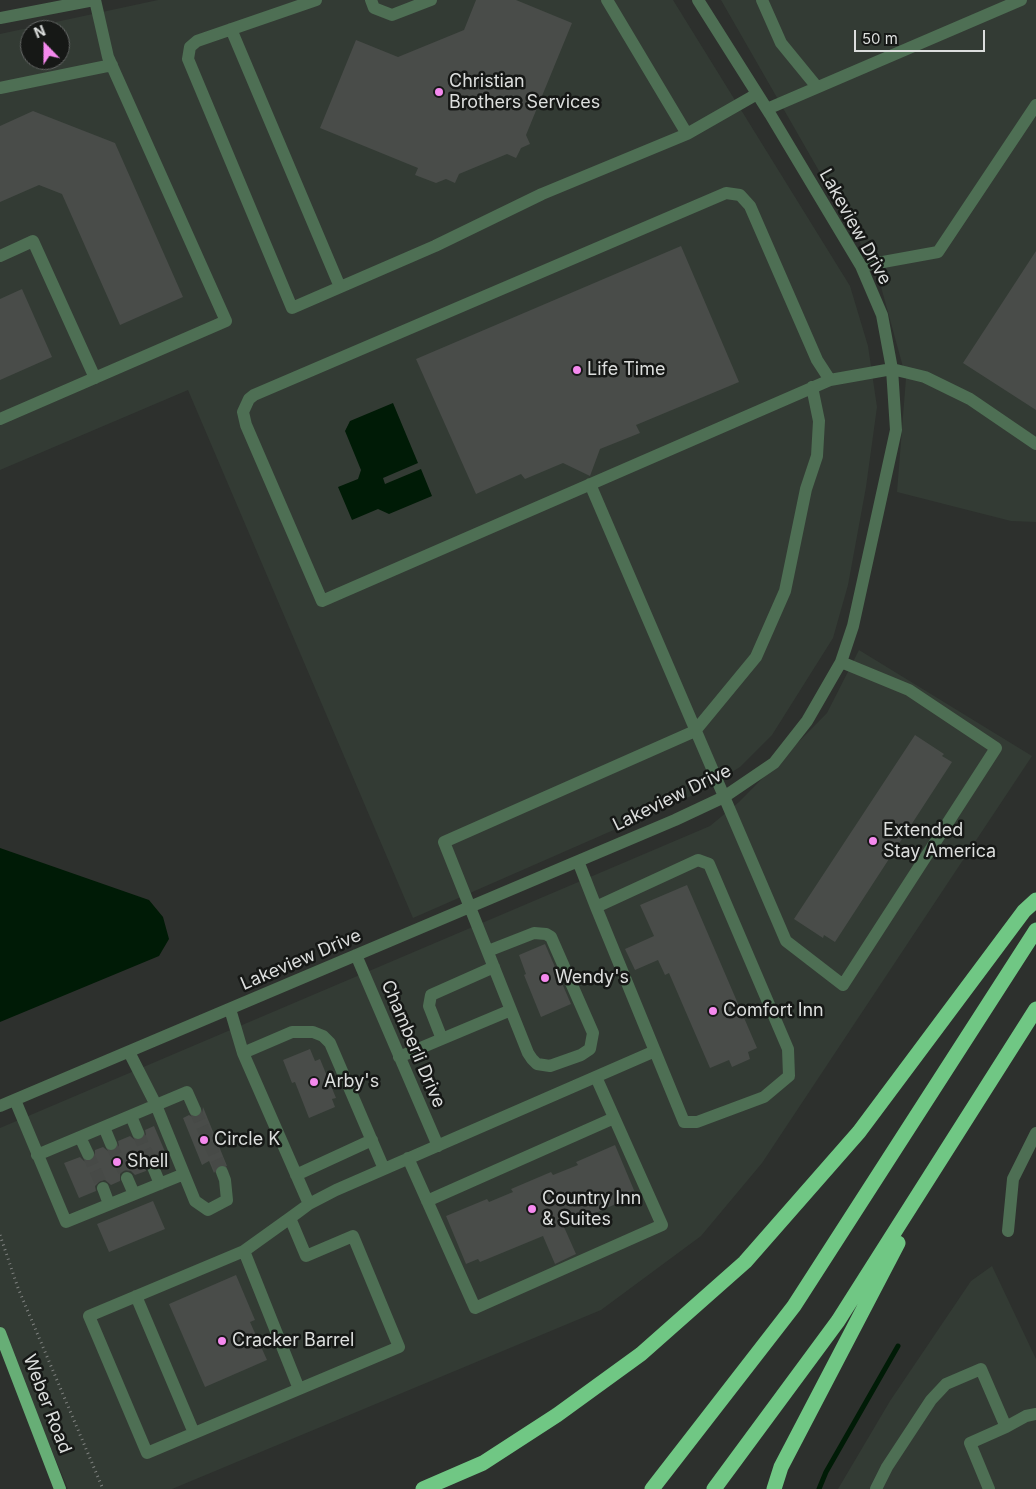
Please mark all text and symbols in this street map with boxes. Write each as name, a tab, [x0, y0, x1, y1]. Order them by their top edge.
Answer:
north arrow	[20, 20, 70, 70]
scale bar	[856, 20, 987, 52]
text: N	[31, 22, 48, 41]
text: 50 m	[862, 29, 898, 48]
place label: Christian Brothers Services	[449, 71, 600, 114]
marker: Christian Brothers Services	[433, 86, 445, 98]
street label: Lakeview Drive	[814, 165, 896, 289]
place label: Life Time	[587, 359, 665, 381]
marker: Life Time	[571, 364, 583, 376]
street label: Lakeview Drive	[609, 760, 735, 836]
place label: Extended Stay America	[883, 820, 996, 862]
marker: Extended Stay America	[867, 835, 879, 847]
street label: Lakeview Drive	[237, 925, 365, 995]
place label: Wendy's	[555, 967, 629, 989]
marker: Wendy's	[539, 972, 551, 984]
street label: Chamberli Drive	[376, 977, 450, 1111]
place label: Comfort Inn	[723, 1000, 824, 1022]
marker: Comfort Inn	[707, 1005, 719, 1017]
place label: Arby's	[324, 1071, 379, 1093]
marker: Arby's	[308, 1076, 320, 1088]
place label: Circle K	[214, 1129, 280, 1151]
marker: Circle K	[198, 1134, 210, 1146]
place label: Shell	[127, 1151, 168, 1173]
marker: Shell	[111, 1156, 123, 1168]
place label: Country Inn & Suites	[542, 1188, 641, 1230]
marker: Country Inn & Suites	[526, 1203, 538, 1215]
place label: Cracker Barrel	[232, 1330, 354, 1352]
marker: Cracker Barrel	[216, 1335, 228, 1347]
street label: Weber Road	[18, 1352, 76, 1456]

